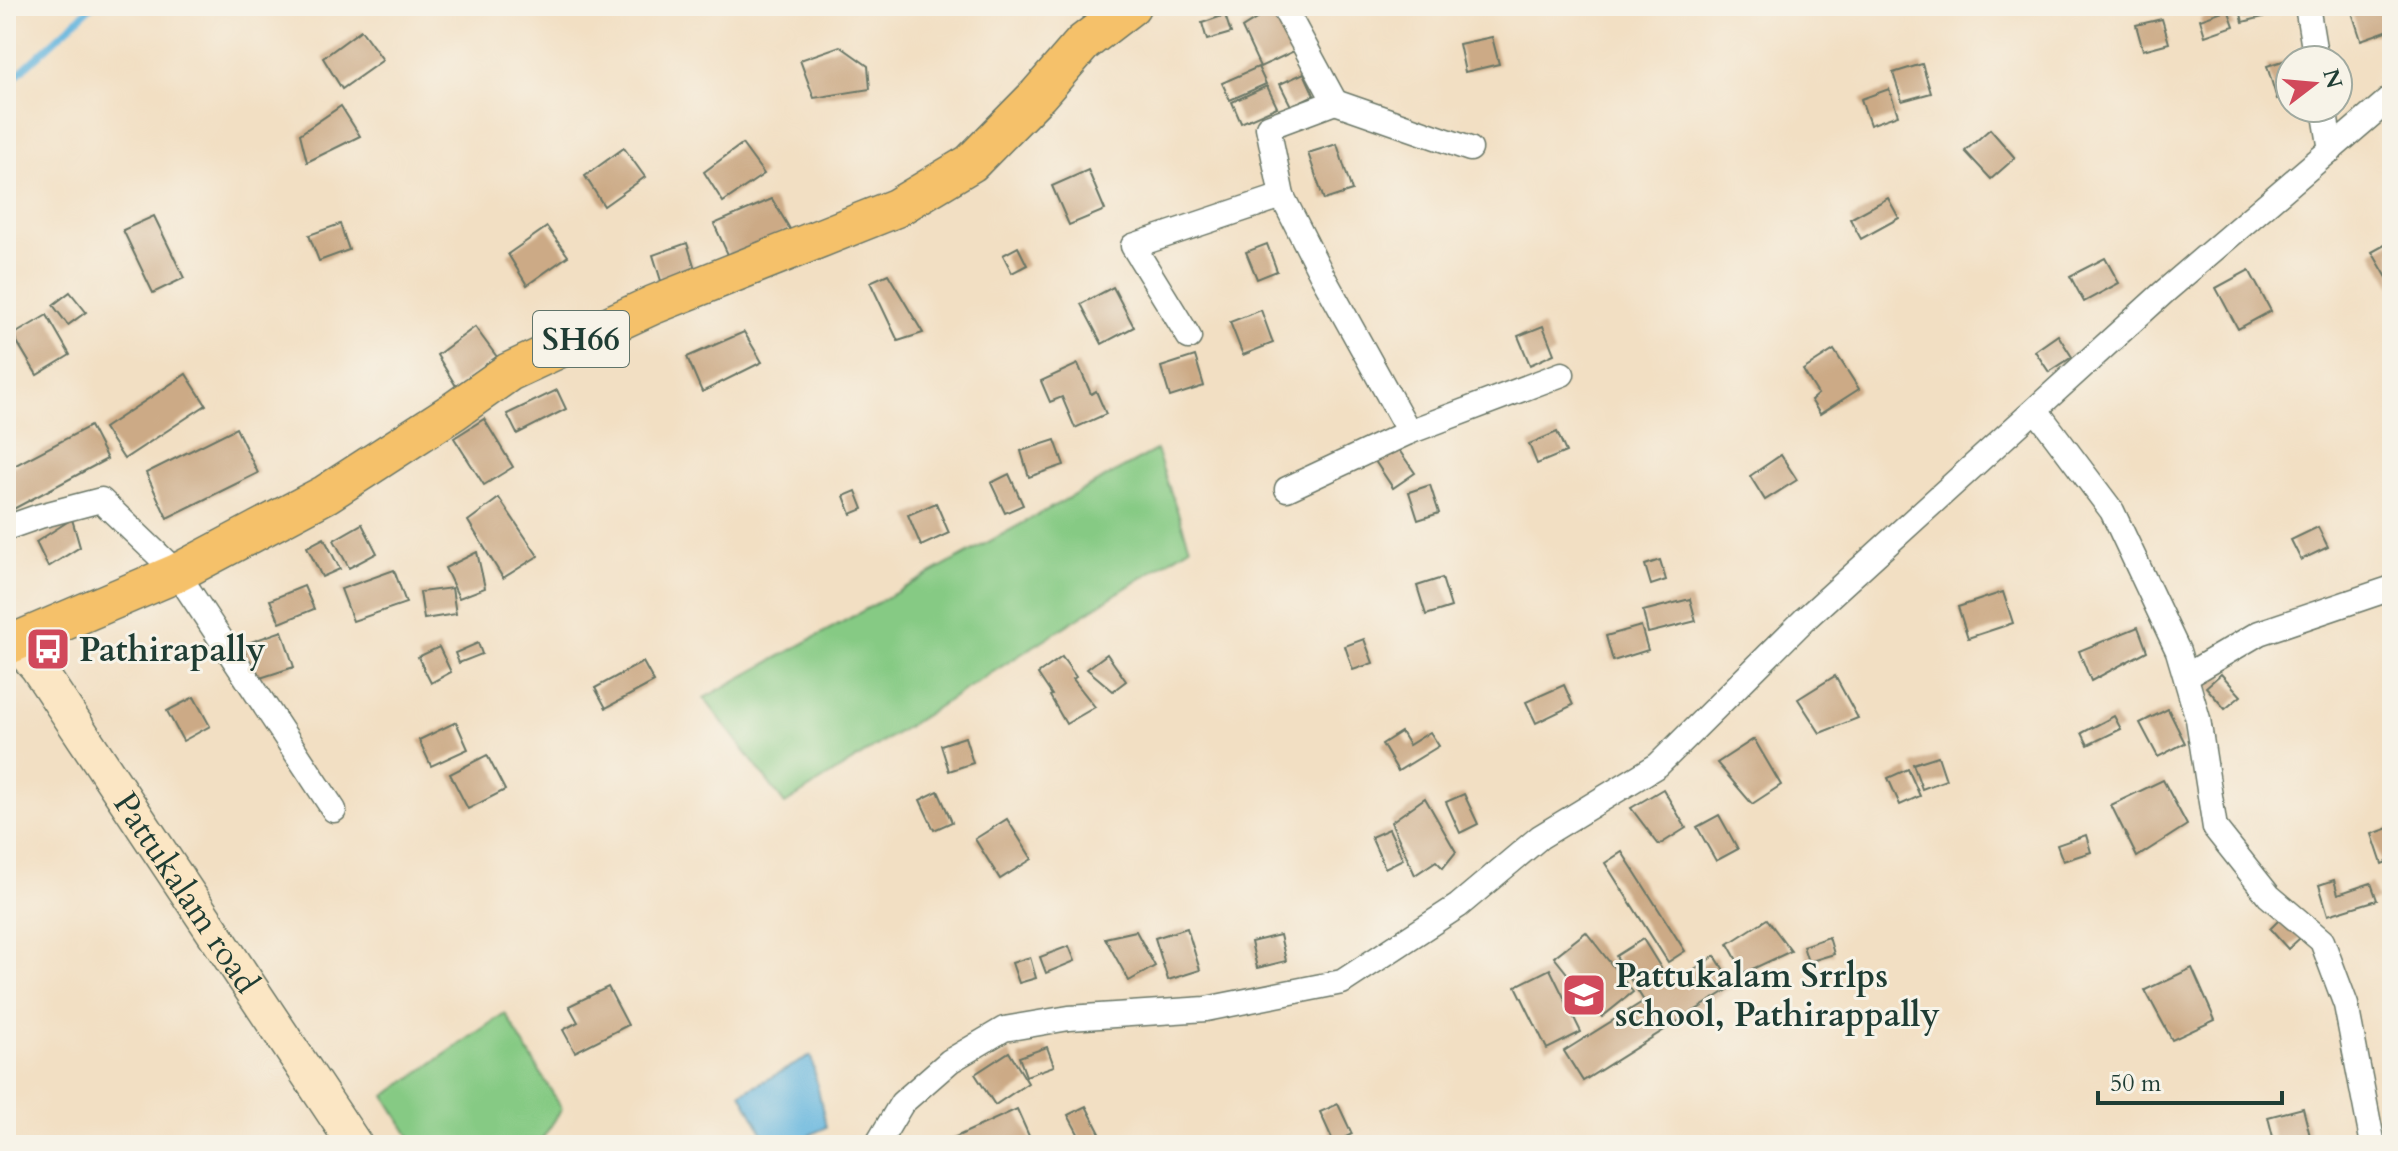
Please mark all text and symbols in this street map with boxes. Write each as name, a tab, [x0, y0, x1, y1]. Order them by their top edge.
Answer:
north arrow	[2274, 44, 2354, 124]
text: N	[2315, 65, 2349, 92]
road number: SH66	[533, 311, 629, 367]
bus stop icon: Pathirapally	[24, 625, 72, 673]
place label: Pathirapally	[79, 627, 266, 673]
street label: Pattukalam road	[102, 783, 270, 1003]
place label: Pattukalam Srrlps school, Pathirappally	[1615, 953, 1940, 1038]
school or university icon: Pattukalam Srrlps school, Pathirappally	[1560, 971, 1608, 1019]
scale bar	[2098, 1055, 2282, 1105]
text: 50 m	[2110, 1067, 2162, 1100]

